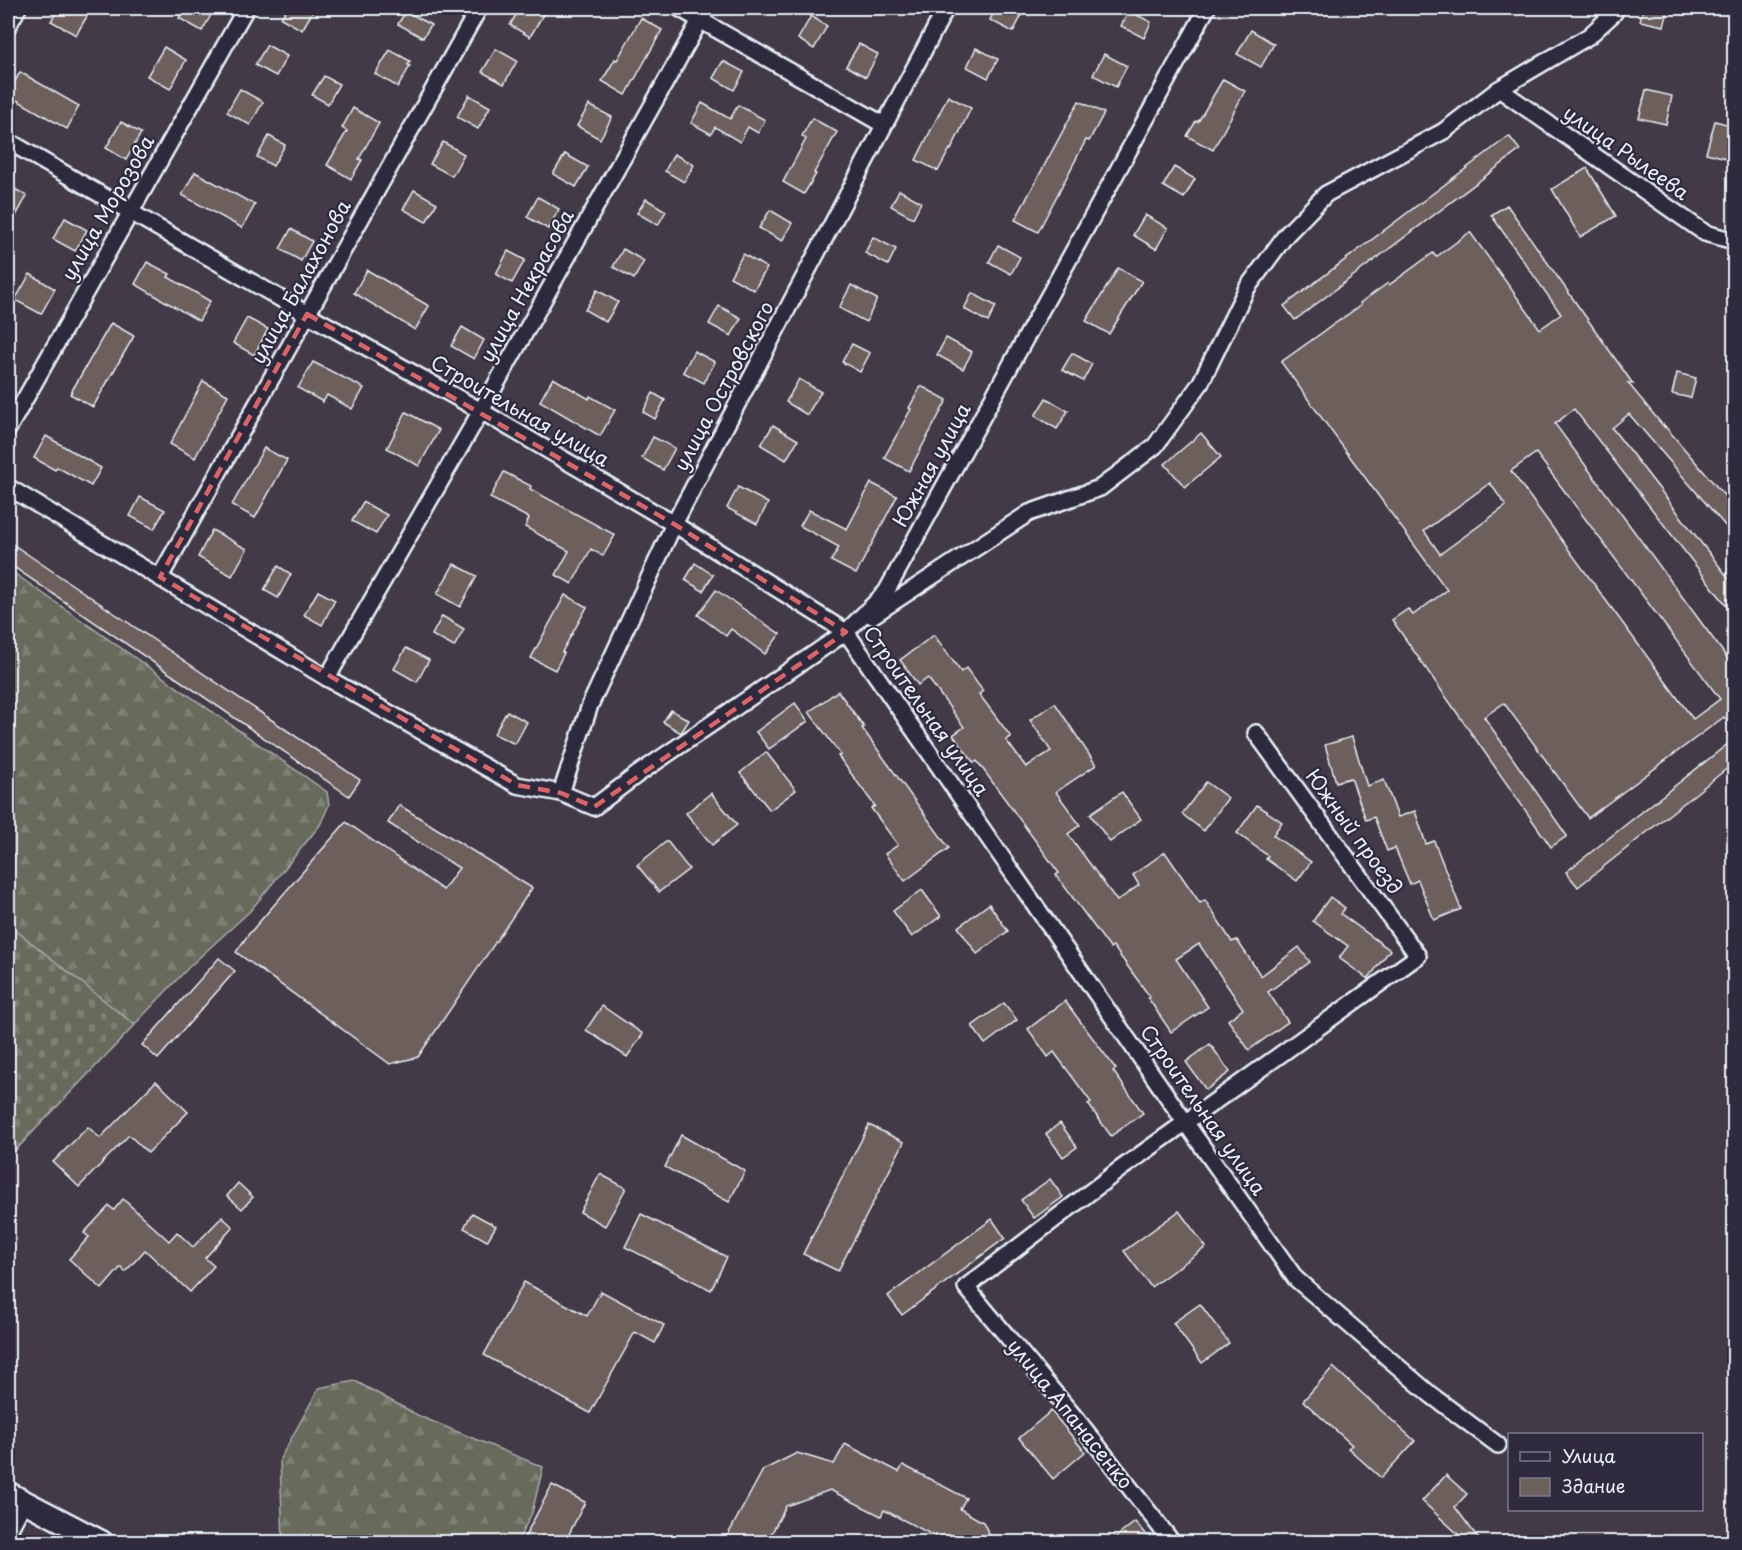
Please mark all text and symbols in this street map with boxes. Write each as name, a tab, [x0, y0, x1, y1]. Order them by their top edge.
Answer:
street label: улица Рылеева	[1557, 97, 1696, 207]
street label: улица Морозова	[53, 129, 161, 286]
street label: улица Балахонова	[243, 194, 358, 369]
street label: улица Некрасова	[472, 203, 581, 368]
street label: улица Островского	[666, 295, 781, 476]
street label: Строительная улица	[426, 347, 616, 474]
street label: Южная улица	[885, 397, 978, 532]
street label: Строительная улица	[857, 619, 997, 802]
street label: Южный проезд	[1299, 763, 1411, 900]
street label: Строительная улица	[1134, 1018, 1274, 1201]
street label: улица Апанасенко	[1001, 1332, 1141, 1495]
legend	[1508, 1433, 1703, 1511]
text: Улица	[1562, 1442, 1616, 1469]
text: Здание	[1562, 1472, 1625, 1499]

